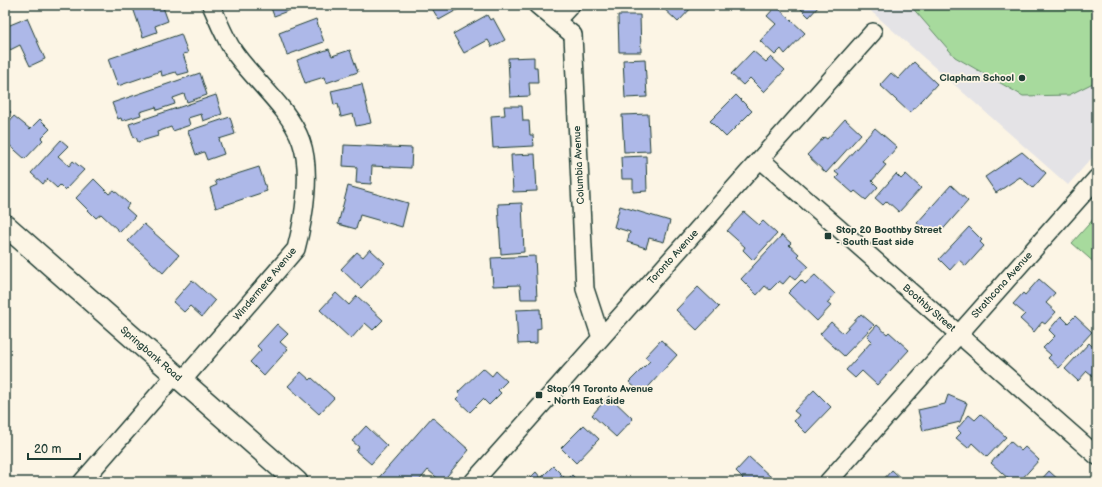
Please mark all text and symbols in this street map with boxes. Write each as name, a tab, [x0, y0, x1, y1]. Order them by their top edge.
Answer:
place label: Clapham School	[940, 72, 1014, 84]
marker: Clapham School	[1017, 73, 1027, 83]
street label: Columbia Avenue	[571, 125, 587, 205]
place label: Stop 20 Boothby Street - South East side	[836, 224, 943, 248]
street label: Toronto Avenue	[645, 227, 701, 287]
marker: Stop 20 Boothby Street - South East side	[823, 231, 833, 241]
street label: Windermere Avenue	[231, 245, 299, 323]
street label: Strathcona Avenue	[969, 249, 1035, 321]
street label: Boothby Street	[900, 282, 958, 334]
street label: Springbank Road	[118, 324, 185, 384]
place label: Stop 19 Toronto Avenue - North East side	[547, 383, 653, 407]
marker: Stop 19 Toronto Avenue - North East side	[534, 390, 544, 400]
scale bar	[28, 435, 80, 461]
text: 20 m	[34, 442, 61, 457]

